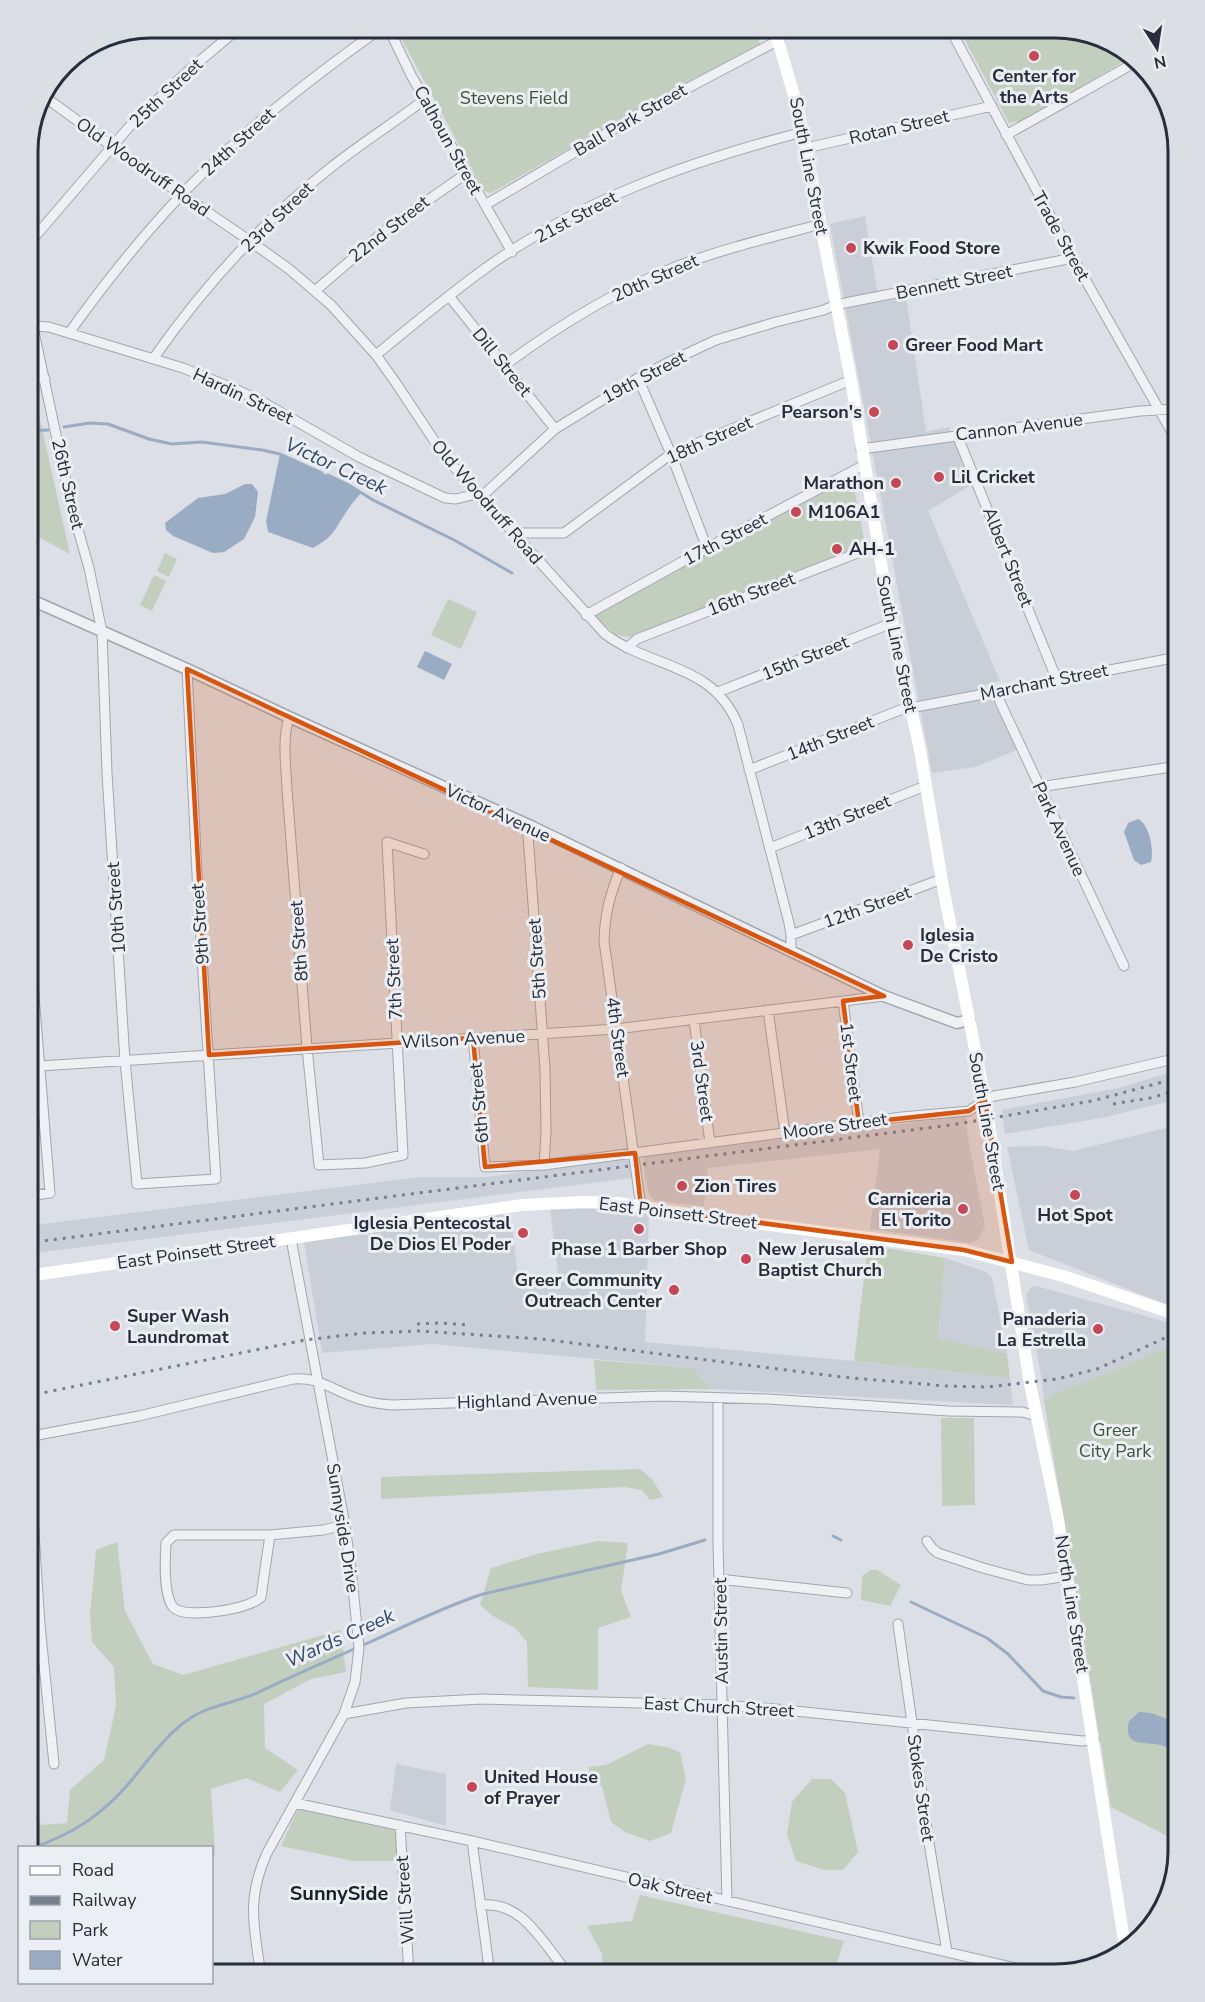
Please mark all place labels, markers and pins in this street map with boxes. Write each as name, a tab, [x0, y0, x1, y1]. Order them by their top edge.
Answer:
marker: Center for the Arts	[1027, 49, 1041, 63]
place label: Center for the Arts	[992, 64, 1076, 109]
place label: Kwik Food Store	[863, 236, 1000, 260]
marker: Kwik Food Store	[844, 241, 858, 255]
place label: Greer Food Mart	[905, 333, 1043, 357]
marker: Greer Food Mart	[886, 338, 900, 352]
place label: Pearson's	[781, 400, 862, 424]
marker: Pearson's	[867, 405, 881, 419]
place label: Lil Cricket	[951, 465, 1035, 489]
marker: Lil Cricket	[932, 470, 946, 484]
place label: Marathon	[803, 471, 884, 495]
marker: Marathon	[889, 476, 903, 490]
place label: M106A1	[808, 500, 880, 524]
marker: M106A1	[789, 505, 803, 519]
place label: AH-1	[849, 537, 895, 561]
marker: AH-1	[830, 542, 844, 556]
place label: Iglesia De Cristo	[920, 923, 998, 968]
marker: Iglesia De Cristo	[901, 938, 915, 952]
place label: Zion Tires	[694, 1174, 777, 1198]
marker: Zion Tires	[675, 1179, 689, 1193]
place label: Carniceria El Torito	[868, 1187, 951, 1232]
marker: Hot Spot	[1068, 1188, 1082, 1202]
marker: Carniceria El Torito	[956, 1202, 970, 1216]
place label: Hot Spot	[1037, 1203, 1113, 1227]
place label: Iglesia Pentecostal De Dios El Poder	[354, 1211, 511, 1256]
marker: Phase 1 Barber Shop	[632, 1222, 646, 1236]
marker: Iglesia Pentecostal De Dios El Poder	[516, 1226, 530, 1240]
place label: Phase 1 Barber Shop	[551, 1237, 727, 1261]
place label: New Jerusalem Baptist Church	[758, 1237, 885, 1282]
marker: New Jerusalem Baptist Church	[739, 1252, 753, 1266]
place label: Greer Community Outreach Center	[515, 1268, 663, 1313]
marker: Greer Community Outreach Center	[667, 1283, 681, 1297]
place label: Super Wash Laundromat	[127, 1304, 229, 1349]
place label: Panaderia La Estrella	[997, 1307, 1086, 1352]
marker: Super Wash Laundromat	[108, 1319, 122, 1333]
marker: Panaderia La Estrella	[1091, 1322, 1105, 1336]
place label: United House of Prayer	[484, 1765, 598, 1810]
marker: United House of Prayer	[465, 1780, 479, 1794]

